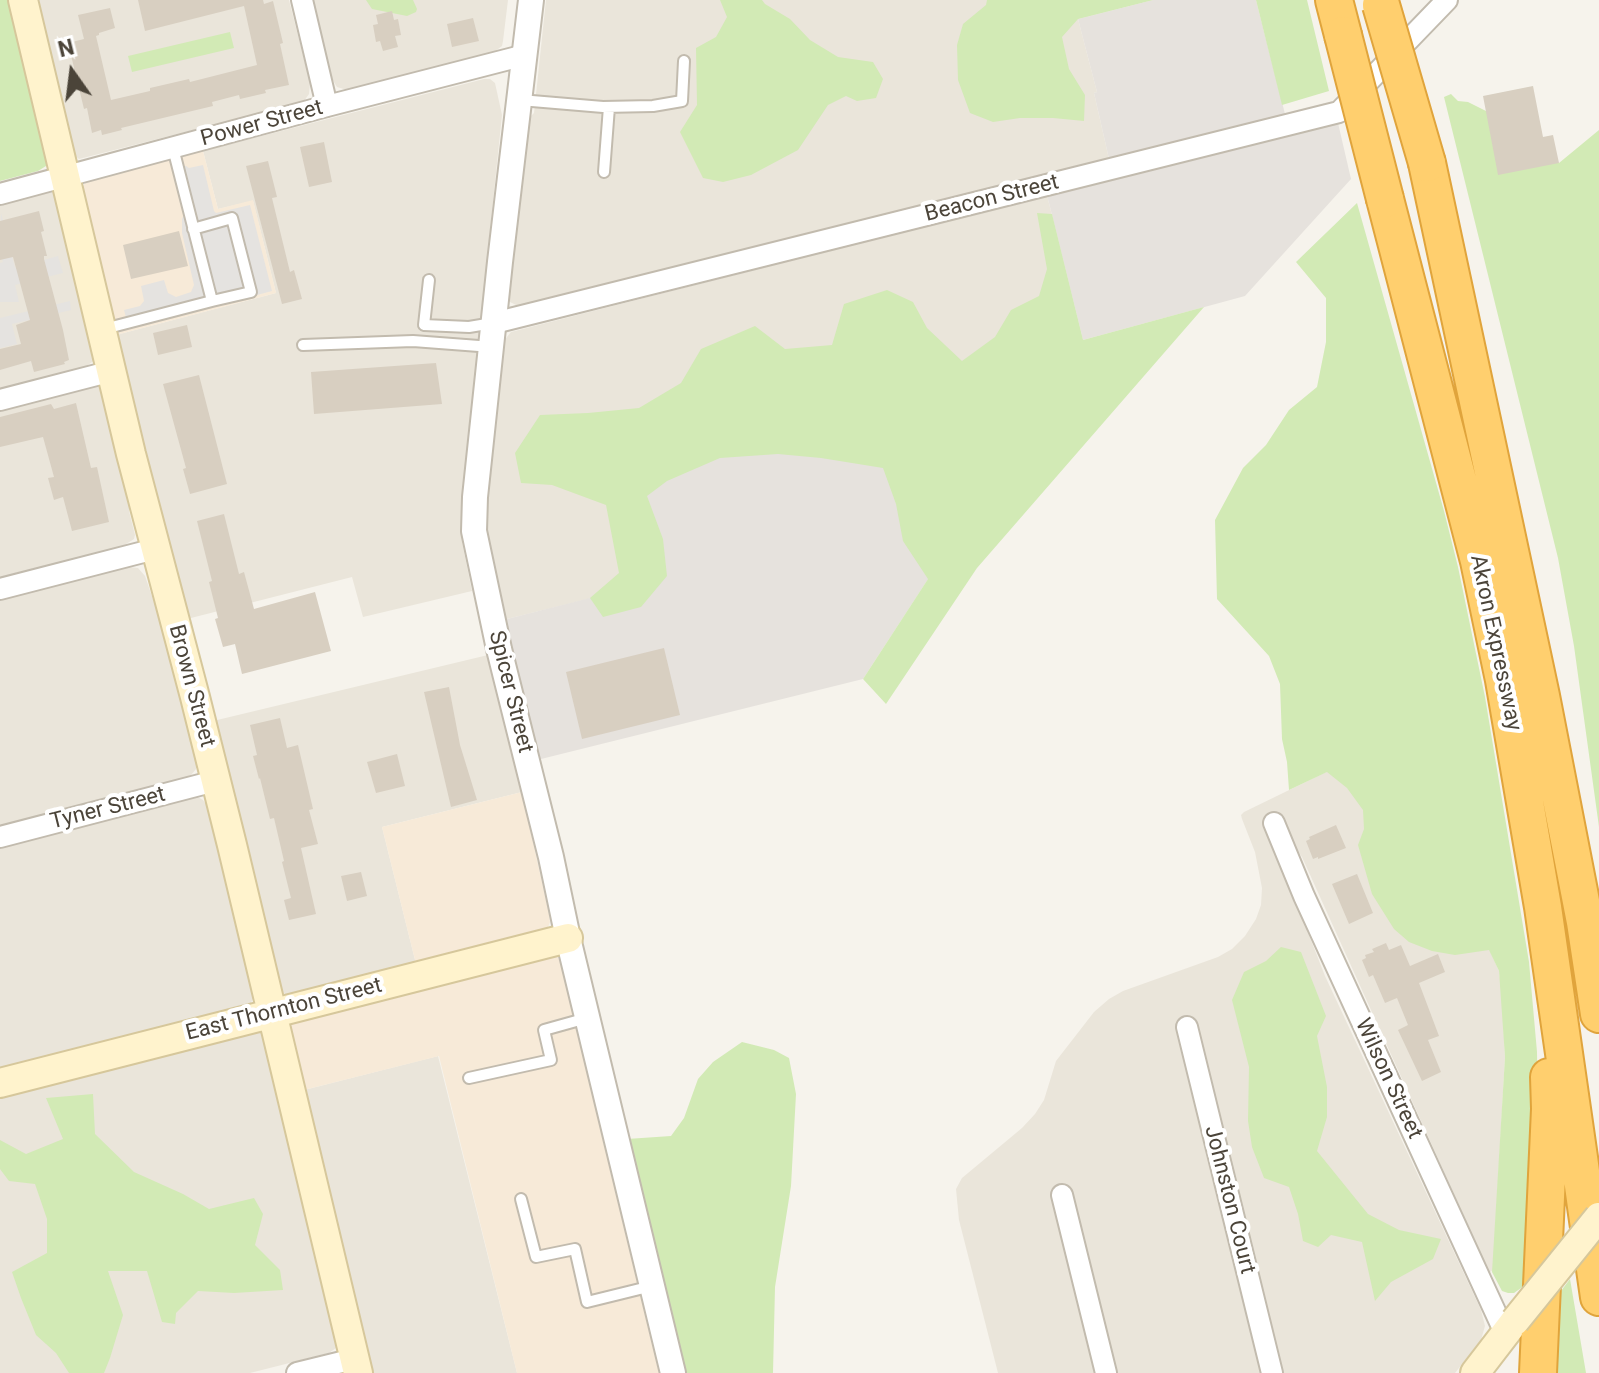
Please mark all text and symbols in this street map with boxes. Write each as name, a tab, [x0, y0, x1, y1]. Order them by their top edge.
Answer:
north arrow	[32, 32, 112, 112]
text: N	[56, 34, 77, 62]
street label: Power Street	[198, 95, 326, 153]
street label: Beacon Street	[922, 170, 1062, 228]
street label: Akron Expressway	[1463, 553, 1527, 733]
street label: Brown Street	[162, 622, 220, 750]
street label: Spicer Street	[482, 628, 538, 756]
street label: Tyner Street	[48, 782, 168, 836]
street label: East Thornton Street	[183, 973, 385, 1047]
street label: Wilson Street	[1349, 1015, 1427, 1143]
street label: Johnston Court	[1198, 1123, 1260, 1277]

